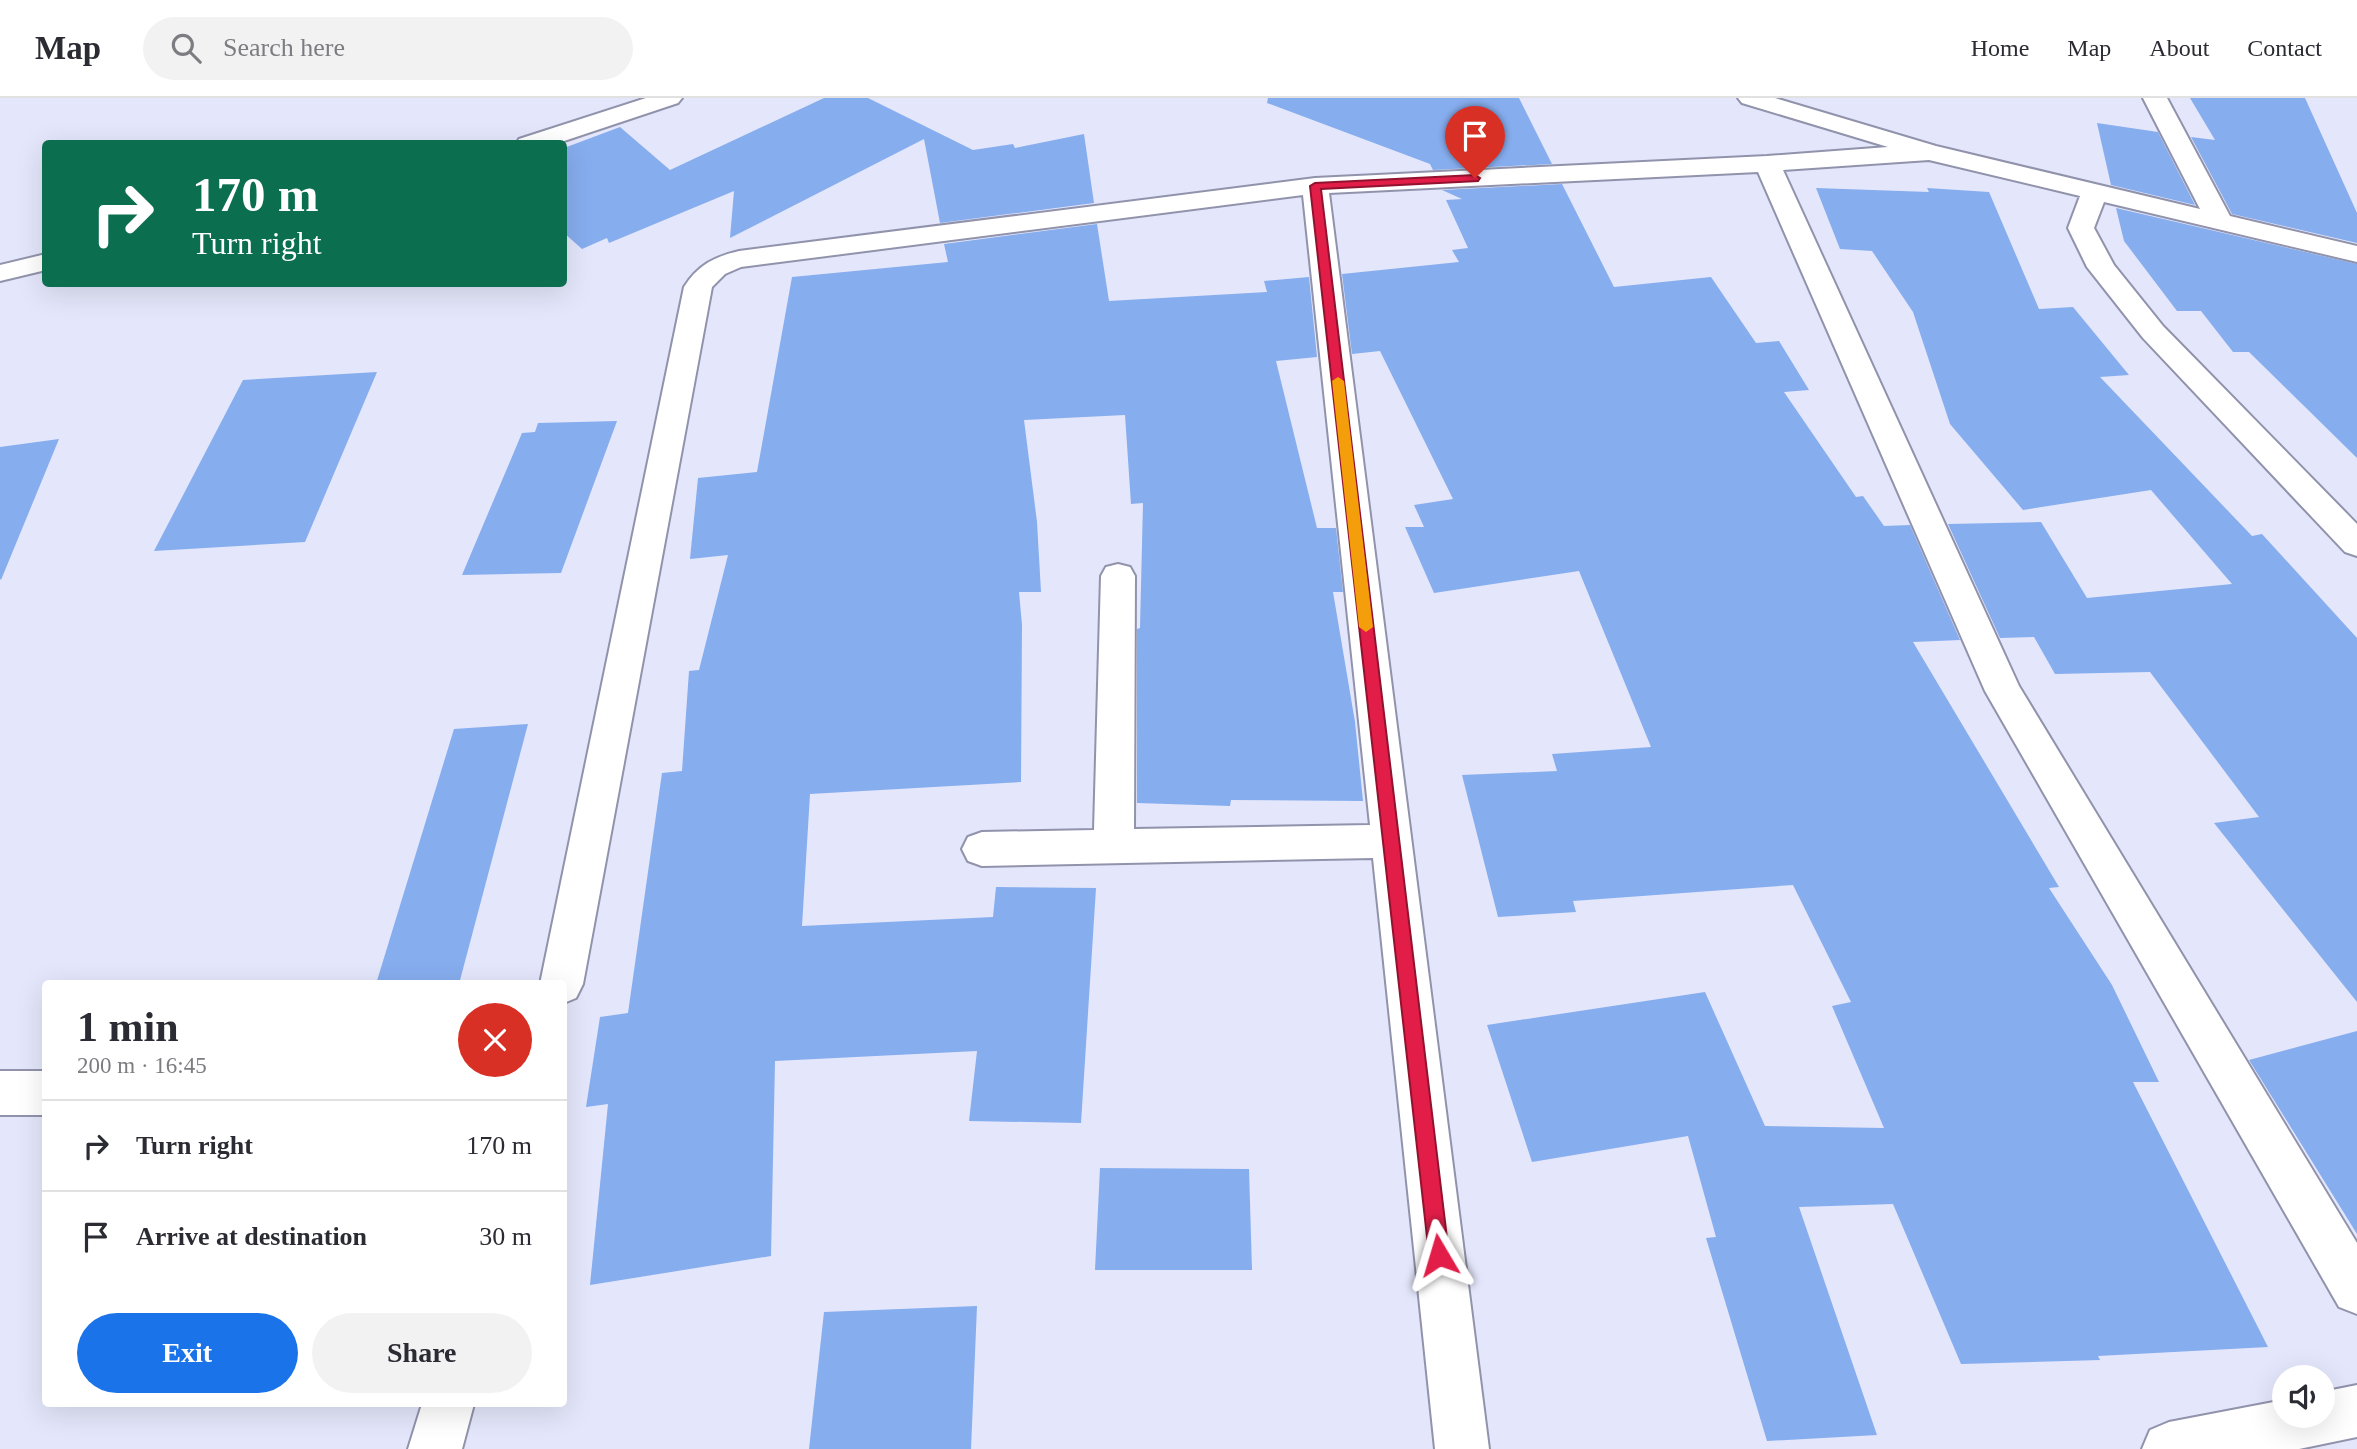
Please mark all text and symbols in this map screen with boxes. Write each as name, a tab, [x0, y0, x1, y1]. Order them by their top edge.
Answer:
search box	[143, 17, 633, 80]
icon: search	[167, 29, 205, 67]
text: Map	[35, 30, 101, 66]
text: Search here	[223, 33, 345, 62]
text: Home	[1971, 35, 2029, 61]
text: Map	[2067, 35, 2111, 61]
text: About	[2149, 35, 2209, 61]
text: Contact	[2247, 35, 2322, 61]
pin	[1445, 106, 1505, 178]
icon: arrive	[1456, 117, 1494, 155]
text: 170 m	[192, 167, 319, 222]
icon: right	[77, 168, 168, 259]
text: Turn right	[192, 225, 322, 261]
button: close	[458, 1003, 532, 1077]
text: 1 min	[77, 1004, 179, 1050]
text: 200 m · 16:45	[77, 1053, 207, 1078]
icon: right	[77, 1127, 115, 1165]
text: Turn right	[136, 1131, 253, 1160]
text: 170 m	[466, 1131, 532, 1160]
icon: arrive	[77, 1218, 115, 1256]
position arrow	[1402, 1218, 1476, 1292]
text: Arrive at destination	[136, 1222, 367, 1251]
text: 30 m	[479, 1222, 532, 1251]
button: Exit	[77, 1313, 298, 1393]
button: Share	[312, 1313, 532, 1393]
map controls	[2272, 1365, 2335, 1428]
button: sound	[2272, 1365, 2335, 1428]

